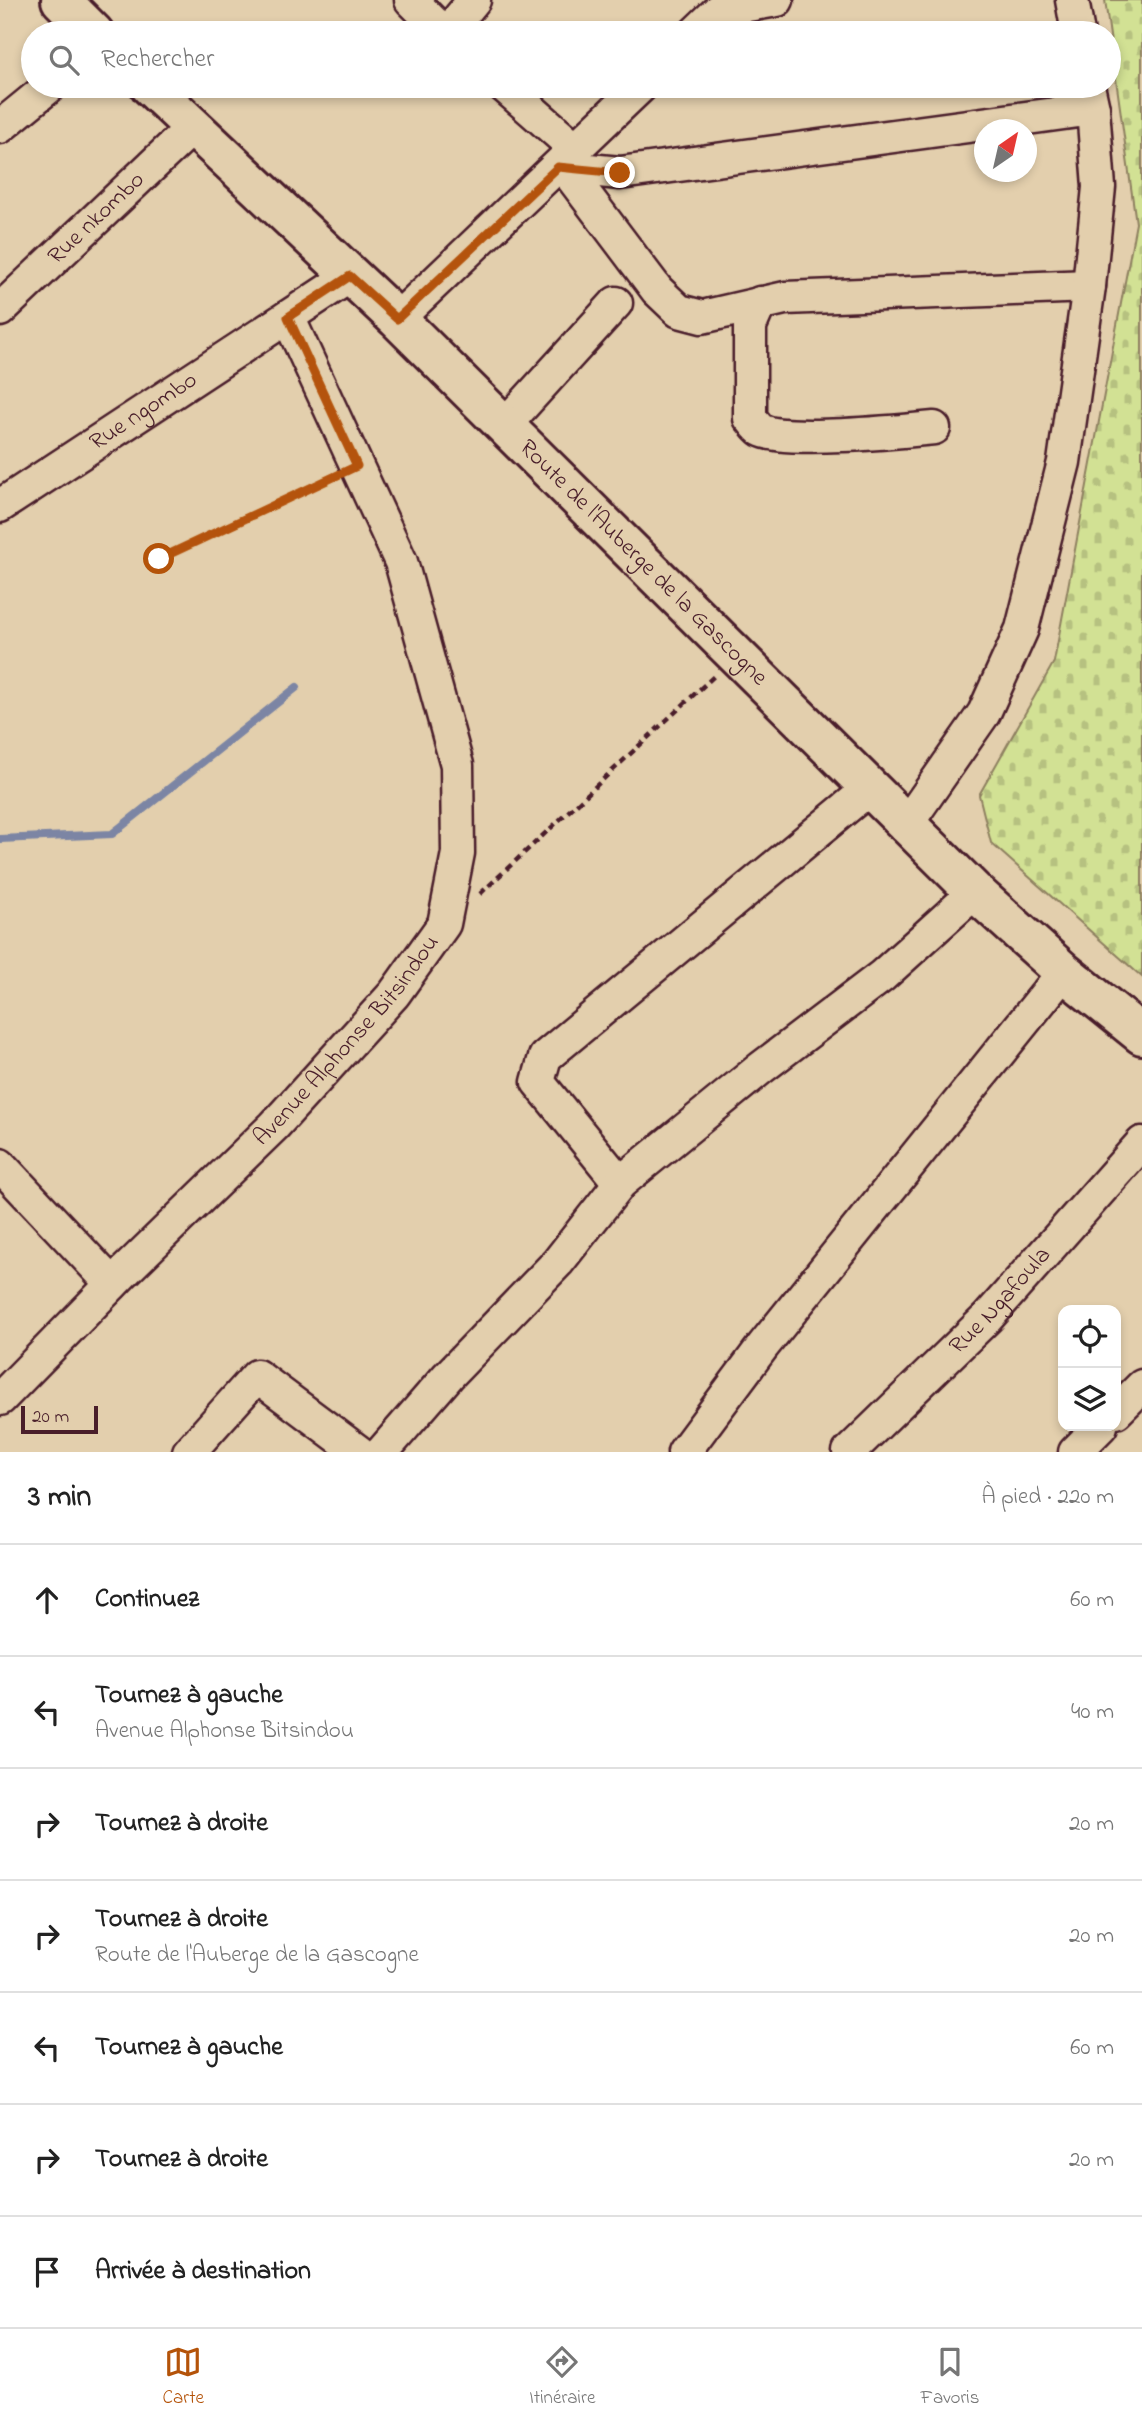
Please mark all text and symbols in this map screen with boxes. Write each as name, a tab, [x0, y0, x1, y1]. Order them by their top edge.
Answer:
search box	[21, 21, 1121, 98]
icon: search	[45, 41, 83, 79]
text: Rechercher	[101, 41, 214, 79]
north arrow	[974, 119, 1037, 182]
route end	[604, 157, 635, 188]
street label: Rue nkombo	[40, 164, 153, 273]
street label: Rue ngombo	[83, 363, 205, 460]
street label: Route de l'Auberge de la Gascogne	[511, 431, 776, 695]
route start	[143, 543, 174, 574]
street label: Avenue Alphonse Bitsindou	[245, 928, 448, 1155]
street label: Rue Ngafoula	[941, 1239, 1060, 1363]
map controls	[1058, 1305, 1121, 1431]
button: locate	[1058, 1305, 1121, 1368]
button: layers	[1058, 1368, 1121, 1431]
scale bar	[21, 1403, 98, 1435]
text: 20 m	[32, 1404, 69, 1431]
text: 3 min	[28, 1476, 91, 1520]
text: À pied · 220 m	[981, 1481, 1114, 1514]
icon: ahead	[28, 1581, 66, 1619]
text: Continuez	[95, 1581, 199, 1619]
text: 60 m	[1070, 1584, 1114, 1617]
text: Tournez à gauche	[95, 1677, 283, 1715]
icon: left	[28, 1693, 66, 1731]
text: 40 m	[1071, 1696, 1114, 1729]
text: Avenue Alphonse Bitsindou	[95, 1715, 354, 1748]
icon: right	[28, 1805, 66, 1843]
text: Tournez à droite	[95, 1805, 268, 1843]
text: 20 m	[1069, 1808, 1114, 1841]
text: Tournez à droite	[95, 1901, 268, 1939]
icon: right	[28, 1917, 66, 1955]
text: 20 m	[1069, 1920, 1114, 1953]
text: Route de l'Auberge de la Gascogne	[95, 1939, 419, 1972]
icon: left	[28, 2029, 66, 2067]
text: Tournez à gauche	[95, 2029, 283, 2067]
text: 60 m	[1070, 2032, 1114, 2065]
icon: right	[28, 2141, 66, 2179]
text: Tournez à droite	[95, 2141, 268, 2179]
text: 20 m	[1069, 2144, 1114, 2177]
icon: arrive	[28, 2253, 66, 2291]
text: Arrivée à destination	[95, 2253, 311, 2291]
tab: Carte	[163, 2343, 204, 2412]
tab: Itinéraire	[529, 2343, 595, 2412]
tab: Favoris	[921, 2343, 979, 2412]

